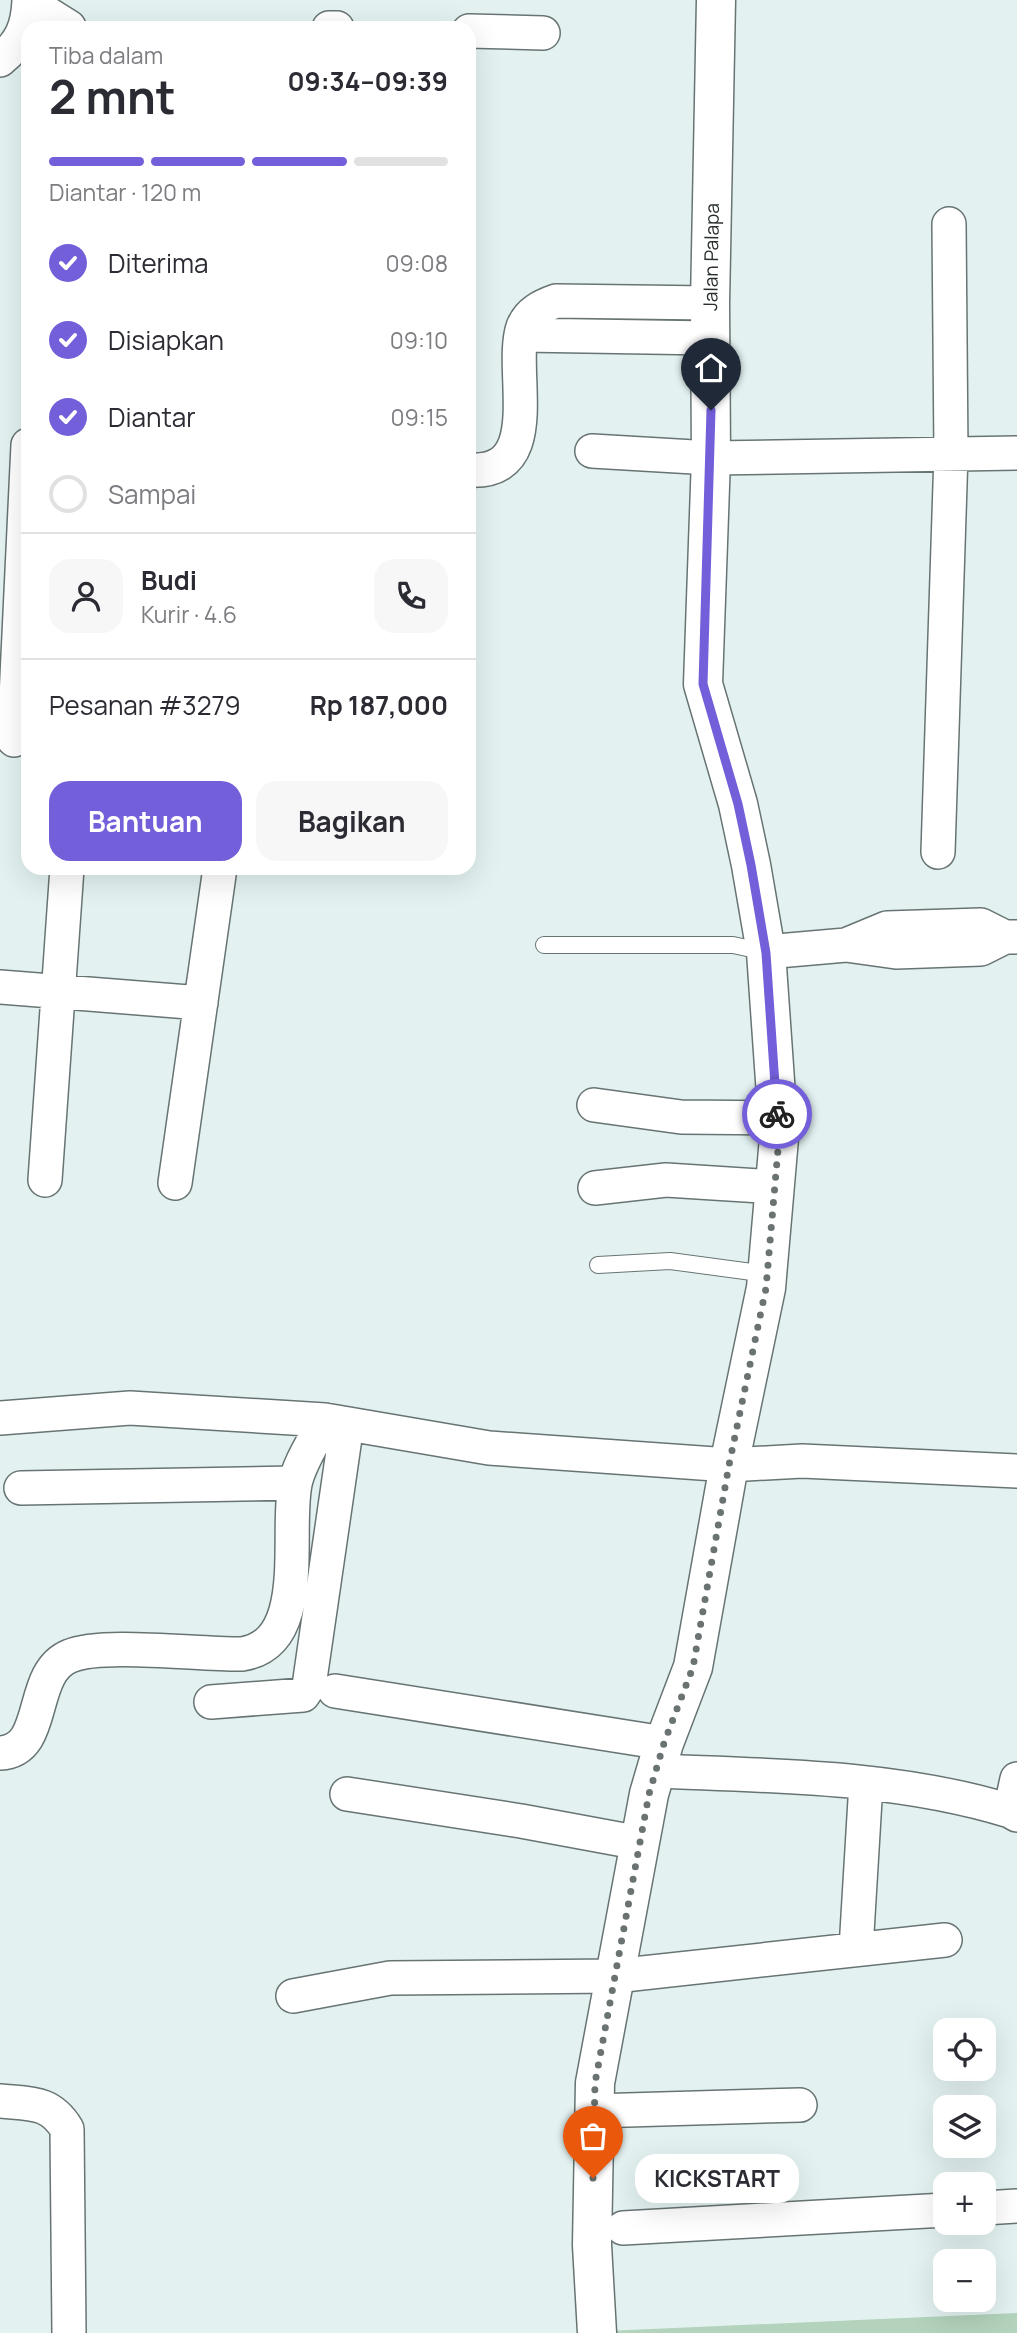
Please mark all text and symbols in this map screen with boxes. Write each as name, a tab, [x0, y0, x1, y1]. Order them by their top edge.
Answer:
text: Tiba dalam	[49, 39, 163, 71]
text: 09:34–09:39	[287, 63, 448, 99]
text: 2 mnt	[49, 65, 176, 128]
text: Diantar · 120 m	[49, 176, 201, 208]
street label: Jalan Palapa	[697, 203, 725, 311]
icon: check	[49, 244, 87, 282]
text: Diterima	[108, 245, 209, 281]
text: 09:08	[385, 247, 448, 279]
icon: check	[49, 321, 87, 359]
text: Disiapkan	[108, 322, 224, 358]
text: 09:10	[390, 324, 448, 356]
pin	[681, 338, 741, 410]
icon: home	[692, 349, 730, 387]
icon: check	[49, 398, 87, 436]
text: Diantar	[108, 399, 196, 435]
text: 09:15	[391, 401, 448, 433]
text: Sampai	[108, 476, 196, 512]
button: person	[49, 559, 123, 633]
button: phone	[374, 559, 448, 633]
text: Budi	[141, 562, 197, 598]
text: Kurir · 4.6	[141, 598, 237, 630]
text: Pesanan #3279	[49, 687, 241, 723]
text: Rp 187,000	[310, 687, 448, 723]
button: Bantuan	[49, 781, 242, 861]
button: Bagikan	[256, 781, 448, 861]
courier	[742, 1079, 812, 1149]
icon: bike	[758, 1095, 796, 1133]
map controls	[933, 2018, 996, 2312]
button: locate	[933, 2018, 996, 2081]
button: layers	[933, 2095, 996, 2158]
pin	[563, 2106, 623, 2178]
icon: bag	[574, 2117, 612, 2155]
callout: KICKSTART	[635, 2154, 800, 2202]
text: KICKSTART	[654, 2162, 780, 2194]
button: +	[933, 2172, 996, 2235]
button: −	[933, 2249, 996, 2312]

